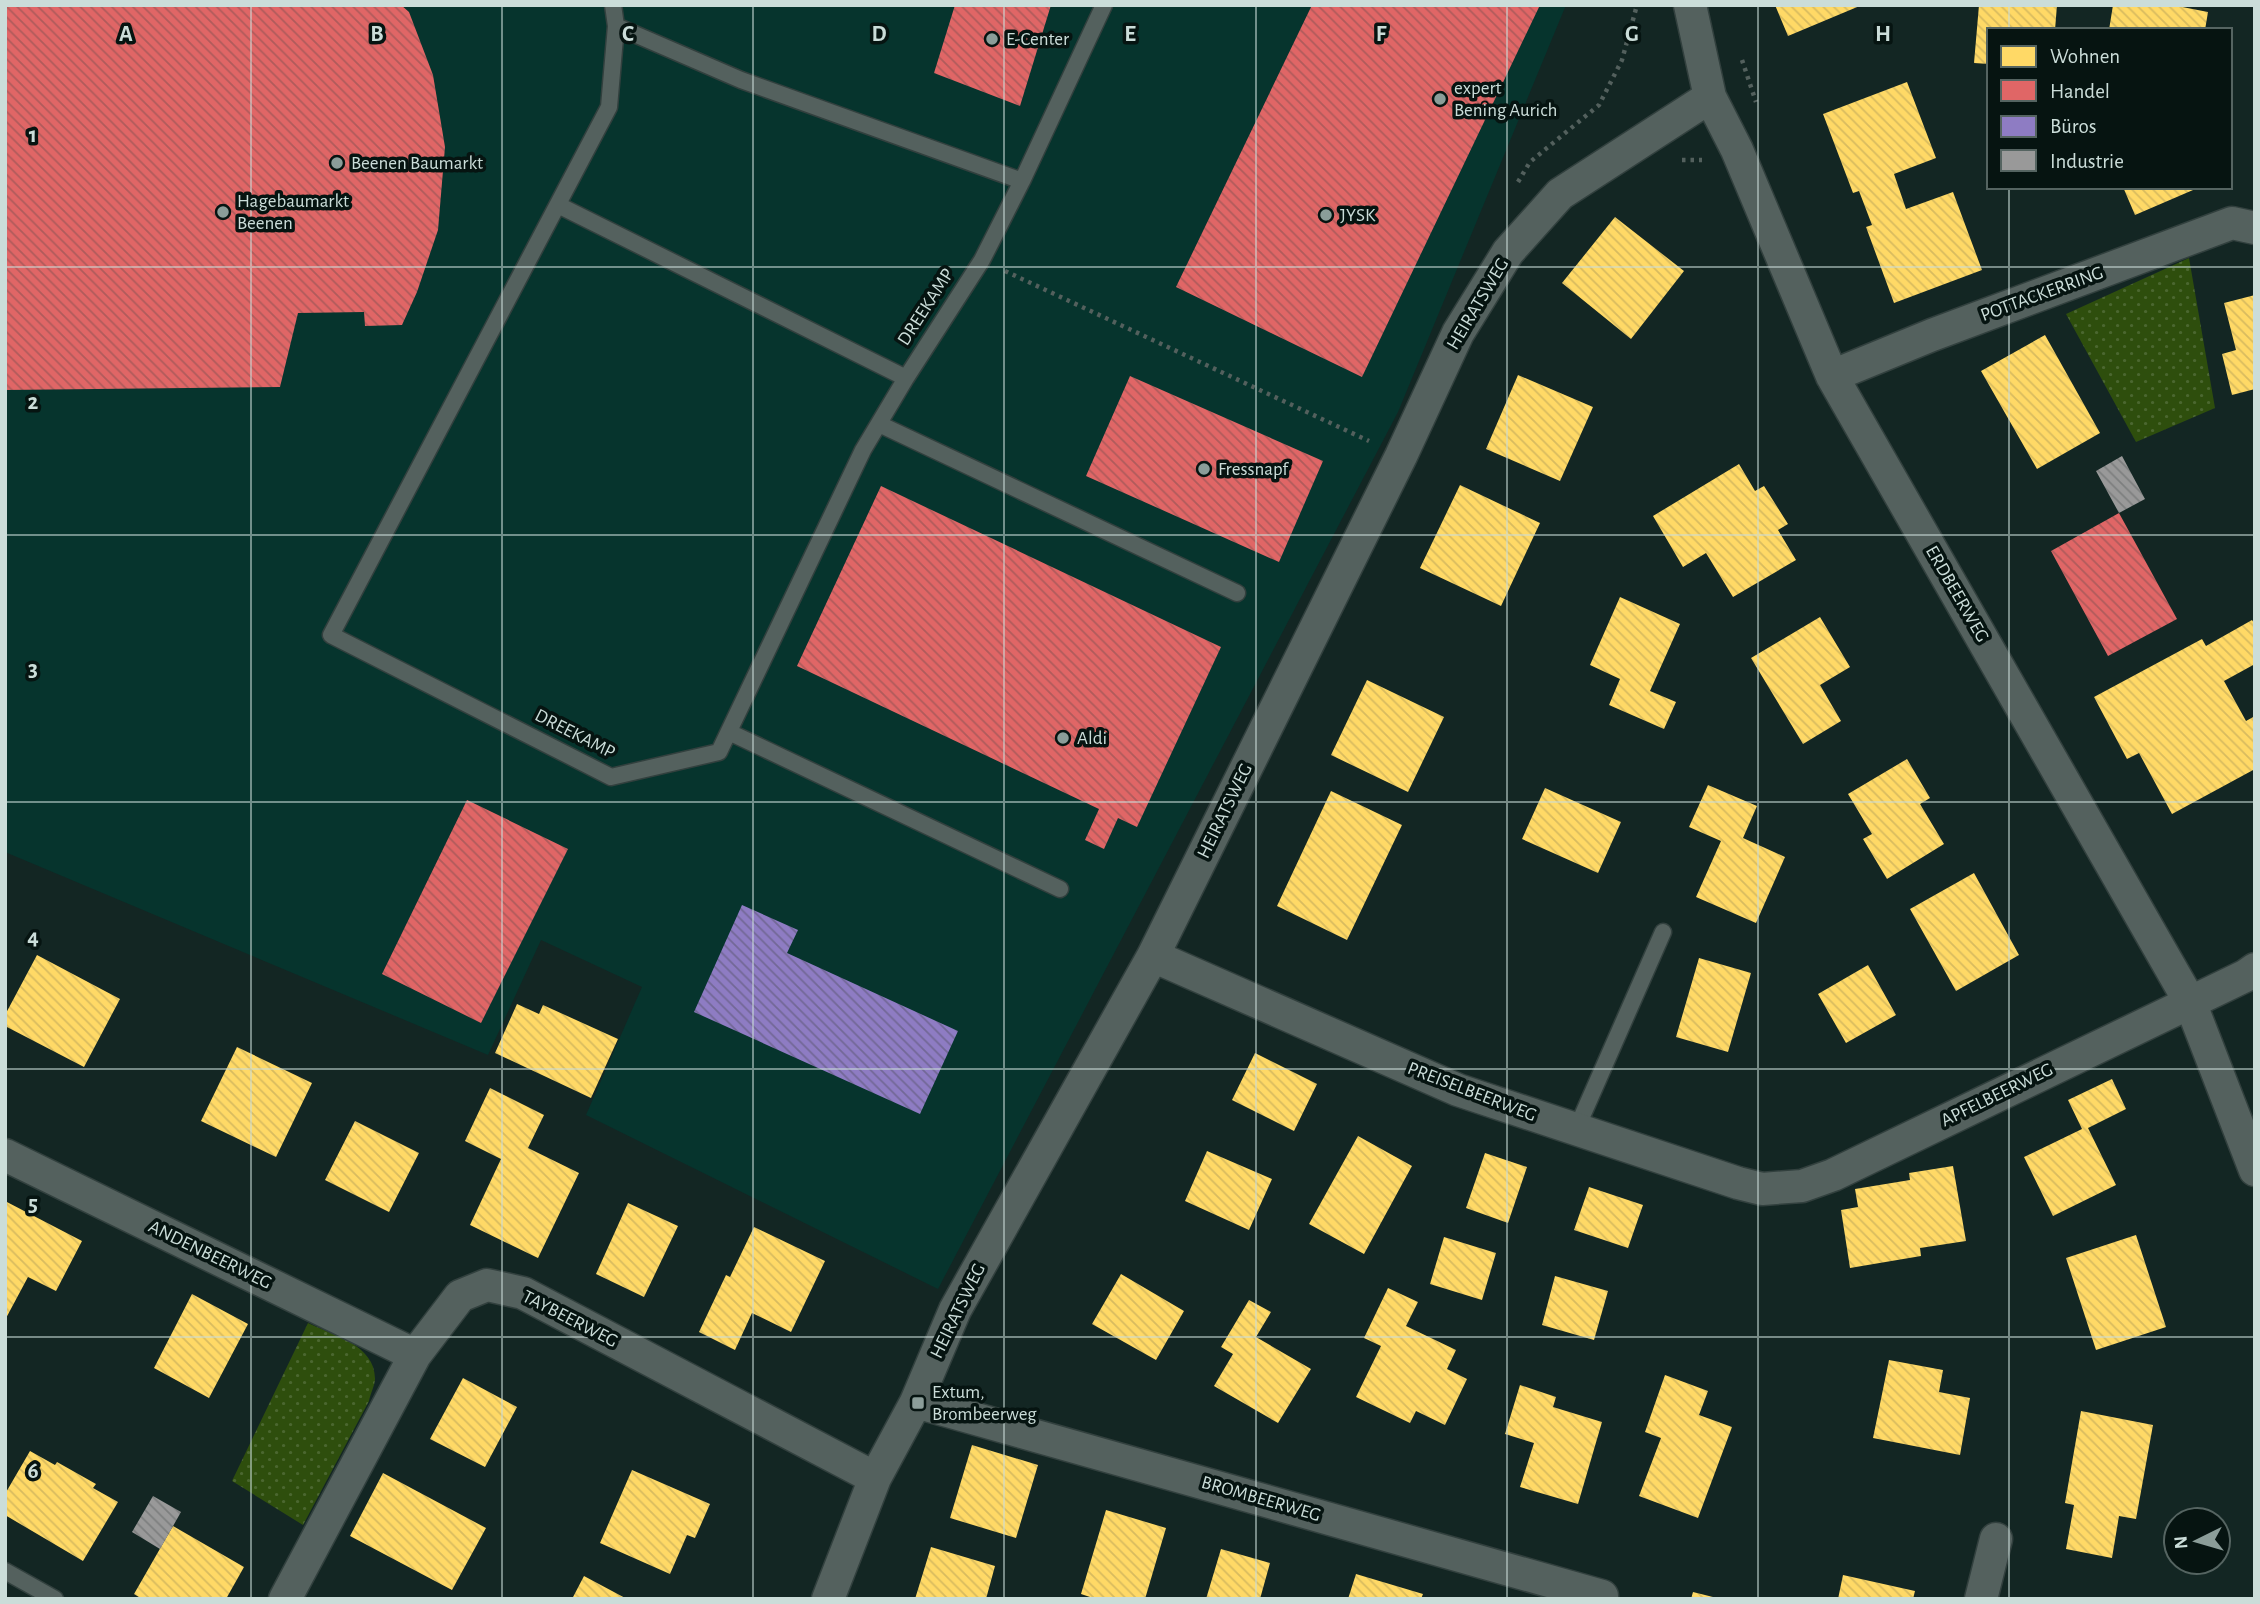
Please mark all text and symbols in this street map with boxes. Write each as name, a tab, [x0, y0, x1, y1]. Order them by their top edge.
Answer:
text: A	[119, 23, 133, 46]
text: B	[370, 23, 384, 46]
text: C	[622, 23, 634, 46]
text: D	[871, 23, 887, 46]
text: E	[1124, 23, 1136, 46]
text: F	[1376, 23, 1387, 46]
text: G	[1625, 23, 1639, 46]
text: H	[1875, 23, 1891, 46]
legend	[1987, 28, 2232, 189]
place label: E-Center	[1006, 30, 1069, 49]
marker: E-Center	[984, 31, 1000, 47]
text: Wohnen	[2050, 46, 2120, 67]
place label: expert Bening Aurich	[1454, 79, 1557, 120]
text: Handel	[2050, 81, 2110, 102]
marker: expert Bening Aurich	[1432, 91, 1448, 107]
text: Büros	[2050, 116, 2097, 137]
text: 1	[29, 124, 37, 147]
text: Industrie	[2050, 151, 2124, 172]
place label: Beenen Baumarkt	[351, 154, 483, 173]
marker: Beenen Baumarkt	[329, 155, 345, 171]
place label: Hagebaumarkt Beenen	[237, 192, 349, 233]
marker: Hagebaumarkt Beenen	[215, 204, 231, 220]
place label: JYSK	[1340, 206, 1376, 225]
marker: JYSK	[1318, 207, 1334, 223]
street label: HEIRATSWEG	[1443, 255, 1513, 353]
street label: POTTACKERRING	[1978, 263, 2106, 325]
street label: DREEKAMP	[894, 265, 958, 349]
text: 2	[28, 391, 39, 414]
place label: Fressnapf	[1218, 460, 1289, 479]
marker: Fressnapf	[1196, 461, 1212, 477]
street label: ERDBEERWEG	[1922, 543, 1992, 645]
text: 3	[28, 658, 38, 681]
street label: DREEKAMP	[532, 706, 618, 762]
place label: Aldi	[1077, 729, 1107, 748]
marker: Aldi	[1055, 730, 1071, 746]
street label: HEIRATSWEG	[1194, 761, 1256, 861]
text: 4	[27, 926, 39, 949]
street label: PREISELBEERWEG	[1405, 1059, 1539, 1125]
street label: APFELBEERWEG	[1938, 1060, 2056, 1130]
text: 5	[28, 1193, 38, 1216]
street label: ANDENBEERWEG	[146, 1217, 274, 1293]
street label: HEIRATSWEG	[927, 1261, 989, 1361]
street label: TAYBEERWEG	[519, 1287, 621, 1351]
place label: Extum, Brombeerweg	[932, 1383, 1037, 1424]
marker: Extum, Brombeerweg	[910, 1395, 926, 1411]
text: 6	[27, 1460, 39, 1483]
street label: BROMBEERWEG	[1199, 1473, 1323, 1525]
north arrow	[2162, 1506, 2232, 1576]
text: N	[2172, 1535, 2192, 1550]

